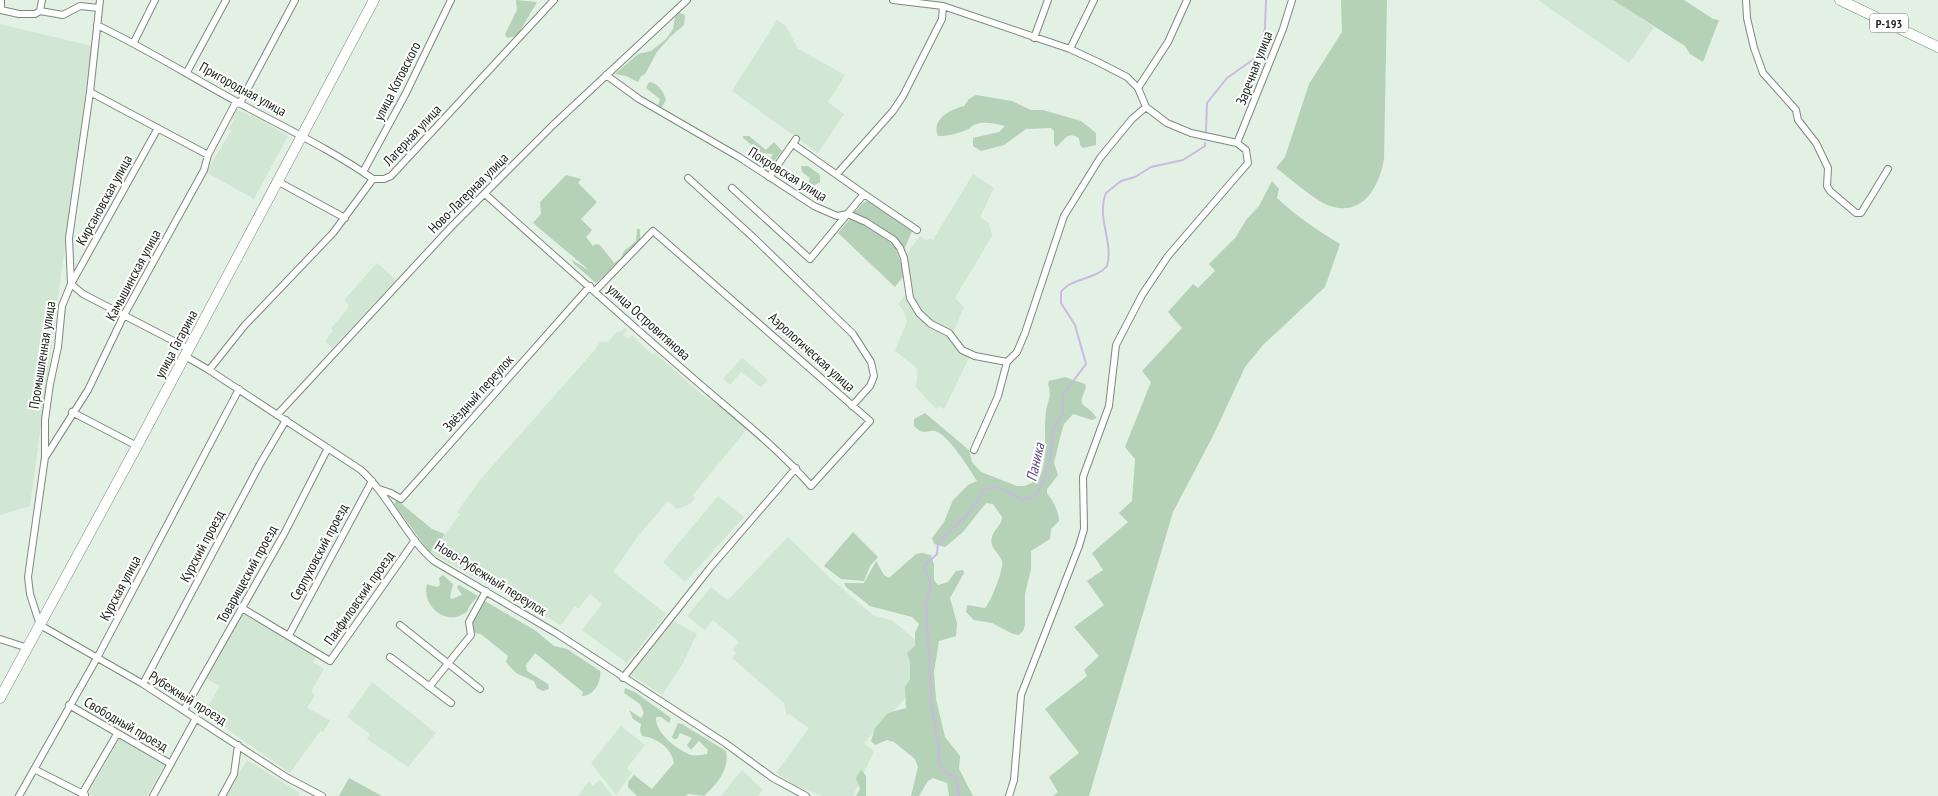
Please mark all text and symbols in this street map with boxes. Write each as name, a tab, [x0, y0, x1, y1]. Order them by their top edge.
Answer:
road number: Р-193	[1870, 13, 1908, 32]
street label: Заречная улица	[1232, 28, 1276, 108]
street label: улица Котовского	[369, 39, 425, 123]
street label: Пригородная улица	[196, 58, 290, 120]
street label: Лагерная улица	[378, 101, 445, 170]
street label: Покровская улица	[745, 143, 831, 205]
street label: Ново-Лагерная улица	[424, 149, 512, 237]
street label: Кирсановская улица	[72, 152, 136, 248]
street label: Камышинская улица	[101, 226, 165, 324]
street label: улица Островитянова	[604, 280, 694, 364]
street label: Промышленная улица	[25, 300, 59, 410]
street label: улица Гагарина	[151, 307, 201, 381]
street label: Аэрологическая улица	[765, 308, 859, 396]
street label: Звёздный переулок	[439, 351, 518, 435]
water label: Паника	[1021, 440, 1049, 483]
street label: Серпуховский проезд	[286, 501, 352, 603]
street label: Курский проезд	[176, 507, 228, 585]
street label: Товарищеский проезд	[213, 522, 281, 626]
street label: Ново-Рубежный переулок	[432, 536, 551, 620]
street label: Панфиловский проезд	[320, 547, 398, 649]
street label: Курская улица	[95, 552, 145, 624]
street label: Рубежный проезд	[146, 667, 230, 729]
street label: Свободный проезд	[81, 693, 171, 755]

